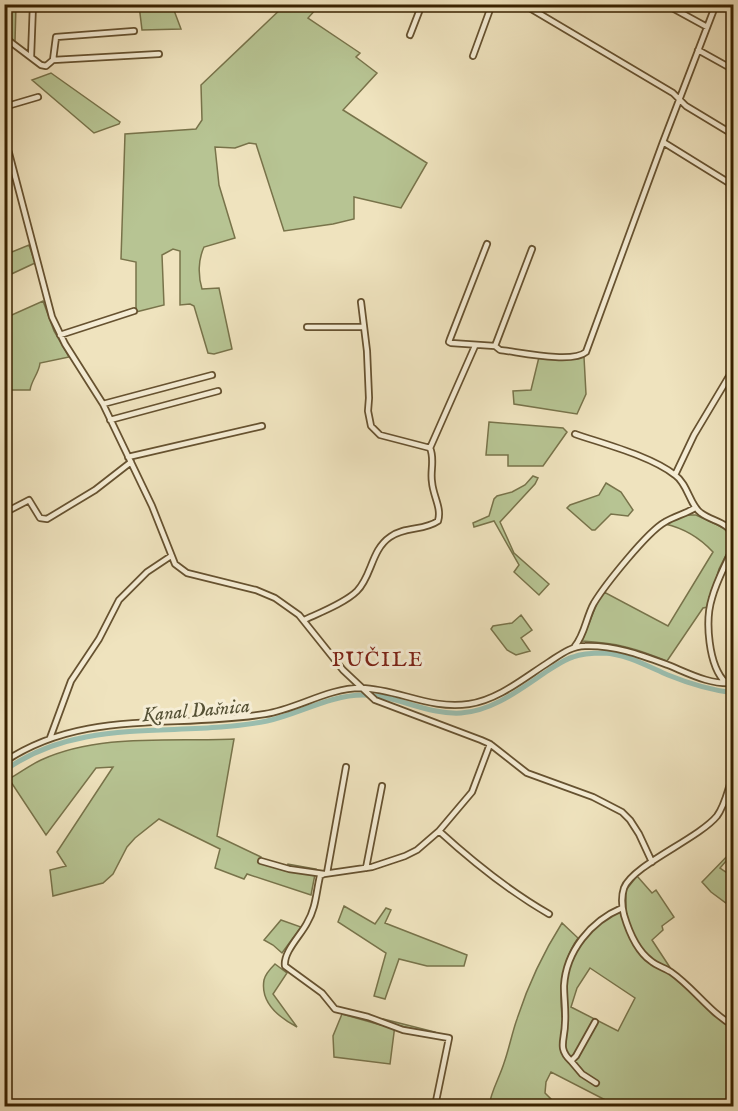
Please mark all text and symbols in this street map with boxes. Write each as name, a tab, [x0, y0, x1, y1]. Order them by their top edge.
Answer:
district label: PUČILE	[332, 646, 424, 674]
water label: Kanal Dašnica	[140, 694, 251, 728]

